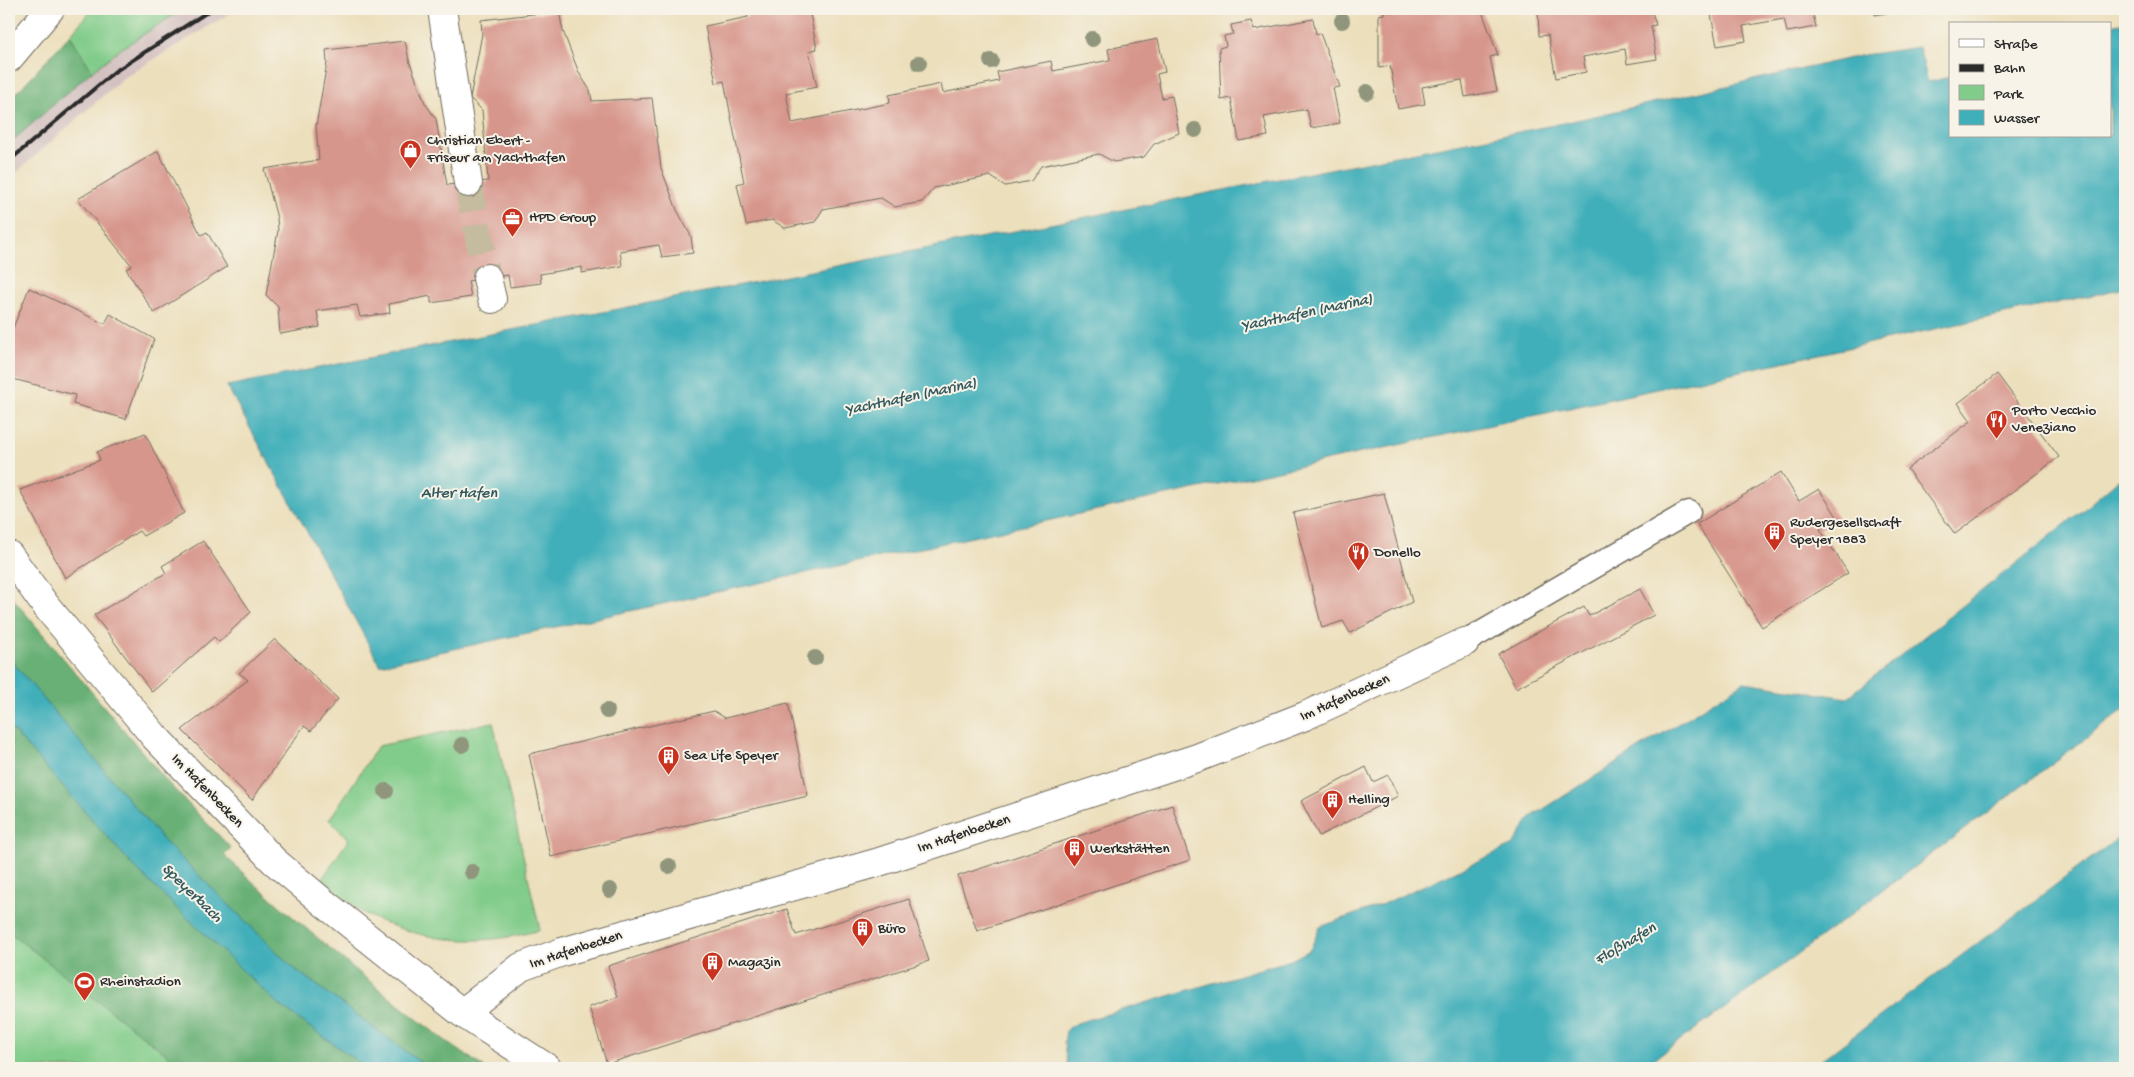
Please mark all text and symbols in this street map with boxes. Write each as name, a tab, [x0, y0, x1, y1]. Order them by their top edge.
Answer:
legend	[1949, 22, 2112, 138]
text: Straße	[1994, 36, 2038, 54]
text: Bahn	[1993, 60, 2025, 78]
text: Park	[1993, 86, 2024, 104]
text: Wasser	[1994, 110, 2041, 128]
place label: Christian Ebert - Friseur am Yachthafen	[426, 132, 565, 167]
shop icon: Christian Ebert - Friseur am Yachthafen	[399, 138, 423, 169]
office icon: HPD Group	[501, 206, 525, 237]
place label: HPD Group	[529, 209, 597, 227]
water label: Yachthafen (Marina)	[1240, 291, 1375, 337]
water label: Yachthafen (Marina)	[844, 375, 979, 421]
place label: Porto Vecchio Veneziano	[2011, 402, 2096, 437]
restaurant icon: Porto Vecchio Veneziano	[1984, 408, 2008, 439]
water label: Alter Hafen	[421, 485, 497, 504]
place label: Rudergesellschaft Speyer 1883	[1790, 514, 1902, 549]
building icon: Rudergesellschaft Speyer 1883	[1762, 520, 1786, 551]
restaurant icon: Donello	[1346, 541, 1370, 572]
place label: Donello	[1373, 544, 1421, 562]
street label: Im Hafenbecken	[1297, 670, 1393, 726]
building icon: Sea Life Speyer	[656, 744, 680, 775]
place label: Sea Life Speyer	[684, 747, 779, 765]
street label: Im Hafenbecken	[167, 750, 247, 832]
building icon: Helling	[1320, 788, 1344, 819]
place label: Helling	[1348, 791, 1390, 809]
street label: Im Hafenbecken	[915, 811, 1013, 857]
building icon: Werkstätten	[1062, 837, 1086, 868]
place label: Werkstätten	[1090, 840, 1170, 858]
water label: Speyerbach	[157, 861, 225, 928]
building icon: Büro	[850, 917, 874, 948]
water label: Floßhafen	[1592, 919, 1660, 971]
place label: Büro	[877, 920, 906, 938]
street label: Im Hafenbecken	[527, 927, 625, 973]
building icon: Magazin	[700, 951, 724, 982]
place label: Magazin	[728, 954, 781, 972]
sports icon: Rheinstadion	[72, 970, 96, 1001]
place label: Rheinstadion	[100, 973, 181, 991]

